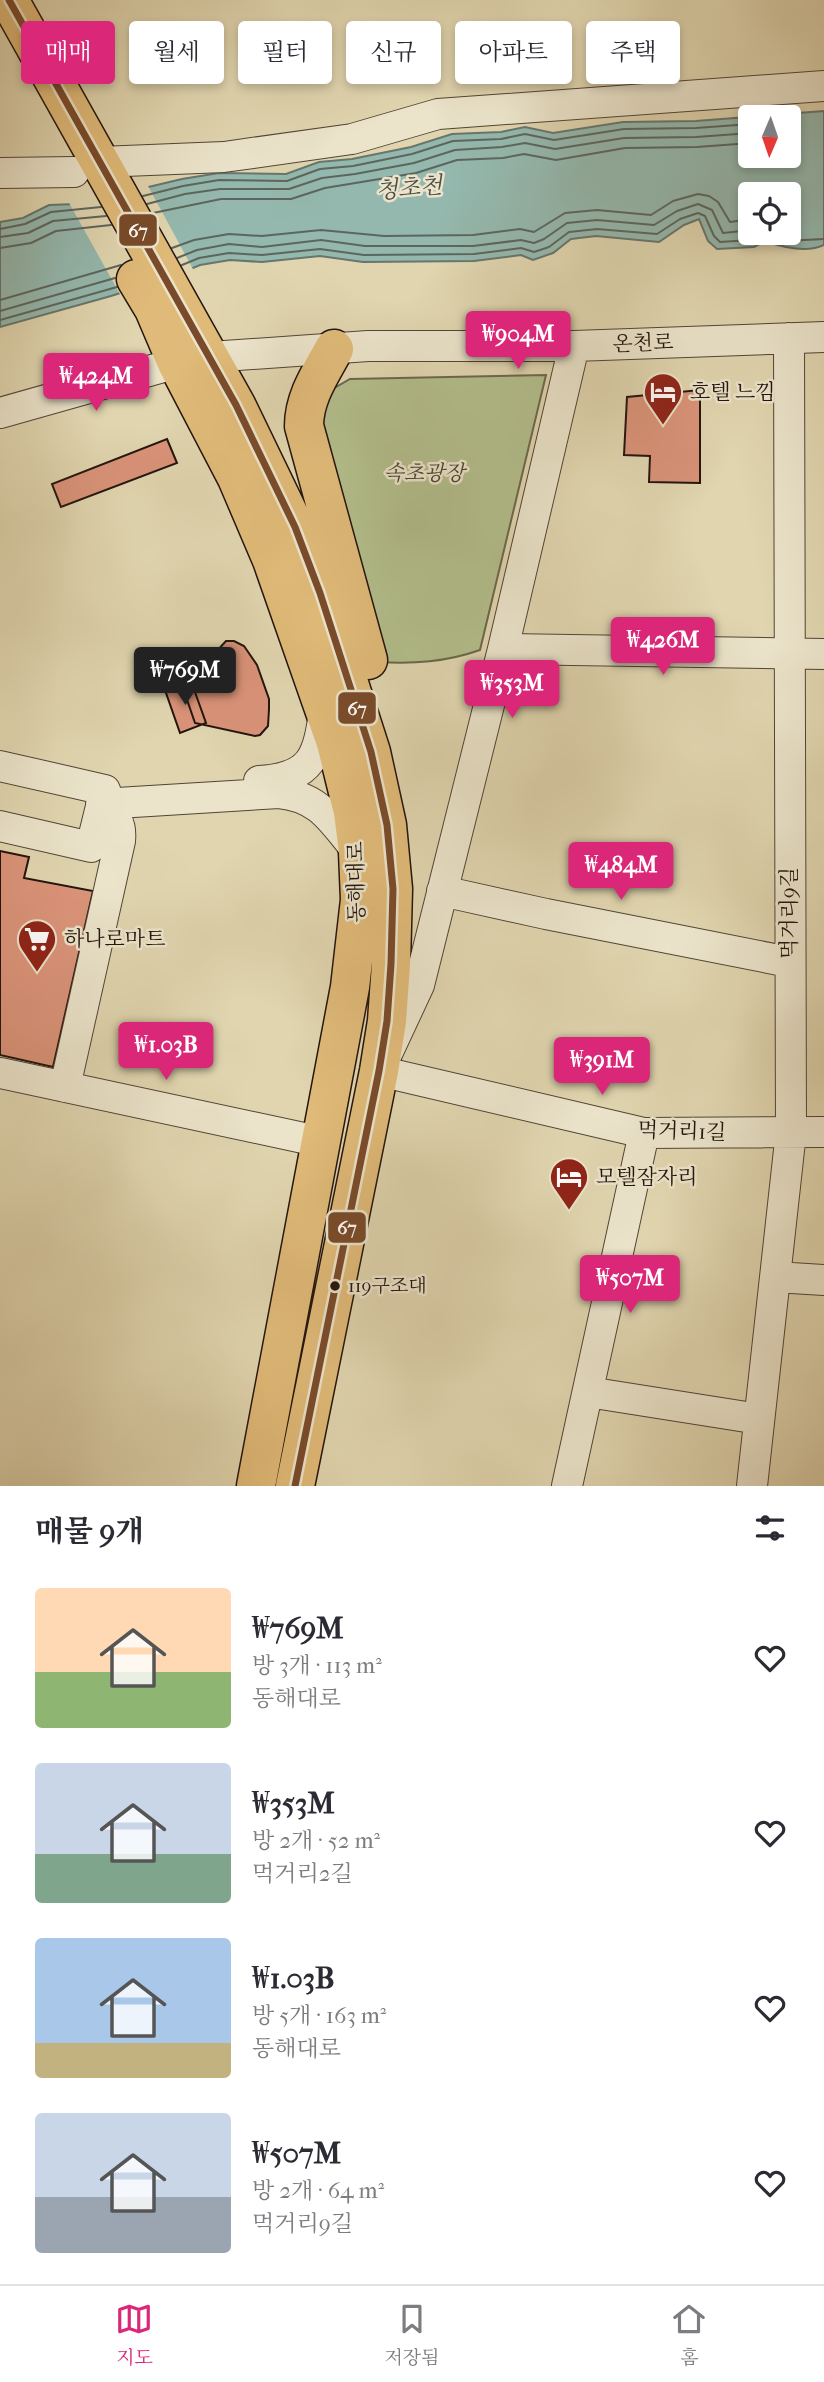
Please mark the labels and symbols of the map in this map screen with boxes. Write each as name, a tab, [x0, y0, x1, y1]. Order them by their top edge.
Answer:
north arrow	[738, 105, 802, 168]
water label: 청초천	[375, 171, 445, 204]
line badge: 67	[118, 213, 158, 247]
text: 67	[128, 220, 148, 242]
pin: ₩904M	[469, 312, 567, 371]
street label: 온천로	[612, 330, 674, 356]
pin: ₩424M	[47, 354, 145, 413]
hotel icon: 호텔 느낌	[642, 371, 684, 426]
place label: 호텔 느낌	[690, 380, 776, 404]
park label: 속초광장	[383, 461, 467, 485]
pin: ₩426M	[614, 618, 712, 677]
pin: ₩769M	[136, 648, 234, 707]
pin: ₩353M	[463, 660, 561, 720]
line badge: 67	[337, 691, 377, 725]
text: 67	[347, 698, 367, 720]
street label: 동해대로	[343, 841, 369, 923]
pin: ₩484M	[572, 842, 670, 902]
street label: 먹거리9길	[777, 867, 801, 959]
supermarket icon: 하나로마트	[16, 918, 58, 973]
place label: 하나로마트	[64, 927, 165, 951]
pin: ₩1.03B	[109, 1023, 223, 1082]
pin: ₩391M	[553, 1038, 651, 1097]
street label: 먹거리1길	[637, 1117, 727, 1145]
hotel icon: 모텔잠자리	[548, 1156, 590, 1211]
place label: 모텔잠자리	[596, 1165, 697, 1189]
line badge: 67	[327, 1211, 367, 1244]
text: 67	[337, 1217, 357, 1239]
pin: ₩507M	[581, 1256, 679, 1315]
place label: 119구조대	[348, 1275, 427, 1297]
marker: 119구조대	[328, 1279, 342, 1293]

